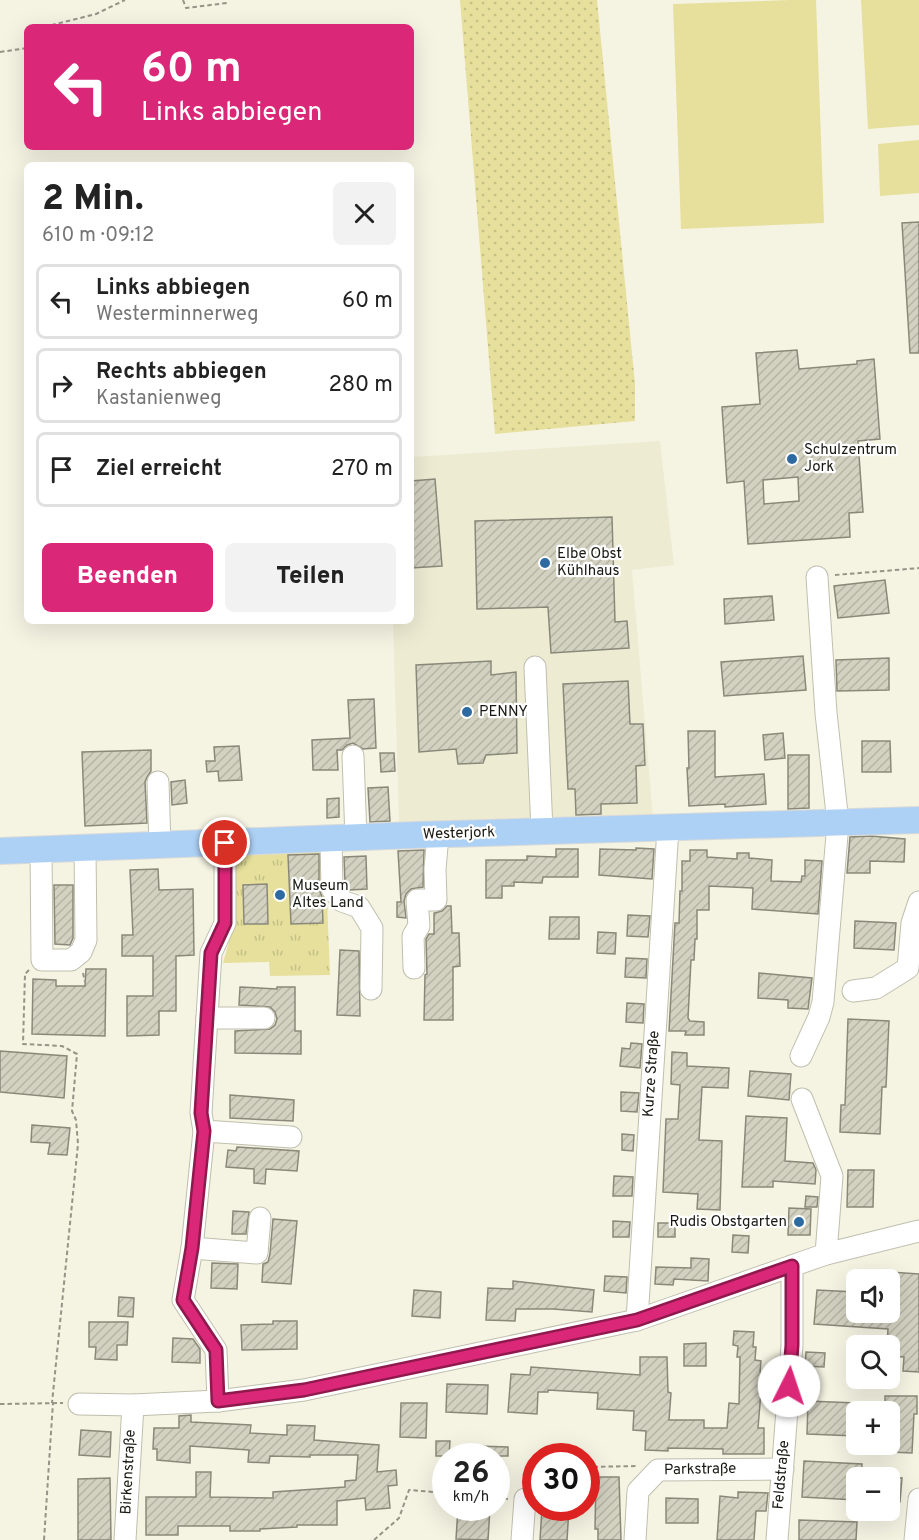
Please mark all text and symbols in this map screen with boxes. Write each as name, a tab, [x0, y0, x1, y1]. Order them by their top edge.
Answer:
text: 60 m	[141, 44, 242, 97]
icon: left	[42, 48, 120, 126]
text: Links abbiegen	[141, 96, 322, 130]
text: 2 Min.	[42, 177, 144, 223]
button: close	[333, 182, 396, 245]
text: 610 m · 09:12	[42, 223, 154, 249]
text: Links abbiegen	[96, 275, 250, 302]
icon: left	[45, 285, 78, 318]
text: 60 m	[342, 288, 393, 315]
text: Westerminnerweg	[96, 302, 259, 328]
text: Rechts abbiegen	[96, 359, 267, 386]
icon: right	[45, 369, 78, 402]
text: 280 m	[328, 372, 393, 399]
text: Kastanienweg	[96, 386, 222, 412]
place label: Schulzentrum Jork	[804, 441, 897, 477]
marker: Schulzentrum Jork	[785, 452, 799, 466]
icon: arrive	[45, 453, 78, 486]
text: Ziel erreicht	[96, 456, 222, 483]
text: 270 m	[331, 456, 393, 483]
button: Beenden	[42, 543, 213, 612]
button: Teilen	[225, 543, 396, 612]
place label: Elbe Obst Kühlhaus	[557, 545, 622, 581]
marker: Elbe Obst Kühlhaus	[538, 556, 552, 570]
place label: PENNY	[479, 703, 528, 722]
marker: PENNY	[460, 705, 474, 719]
pin	[199, 817, 250, 868]
street label: Westerjork	[422, 823, 496, 845]
icon: arrive	[208, 826, 241, 859]
place label: Museum Altes Land	[292, 877, 364, 913]
marker: Museum Altes Land	[273, 888, 287, 902]
street label: Kurze Straße	[639, 1030, 665, 1118]
place label: Rudis Obstgarten	[670, 1213, 787, 1232]
marker: Rudis Obstgarten	[792, 1215, 806, 1229]
map controls	[846, 1269, 900, 1521]
button: sound	[846, 1269, 900, 1323]
button: search	[846, 1335, 900, 1389]
position arrow	[757, 1354, 821, 1418]
button: +	[846, 1401, 900, 1455]
street label: Birkenstraße	[117, 1429, 141, 1515]
street label: Feldstraße	[770, 1440, 794, 1510]
speed limit sign: 30	[522, 1443, 600, 1521]
text: 26	[453, 1456, 489, 1493]
street label: Parkstraße	[664, 1460, 736, 1480]
button: −	[846, 1467, 900, 1521]
text: km/h	[453, 1488, 489, 1507]

